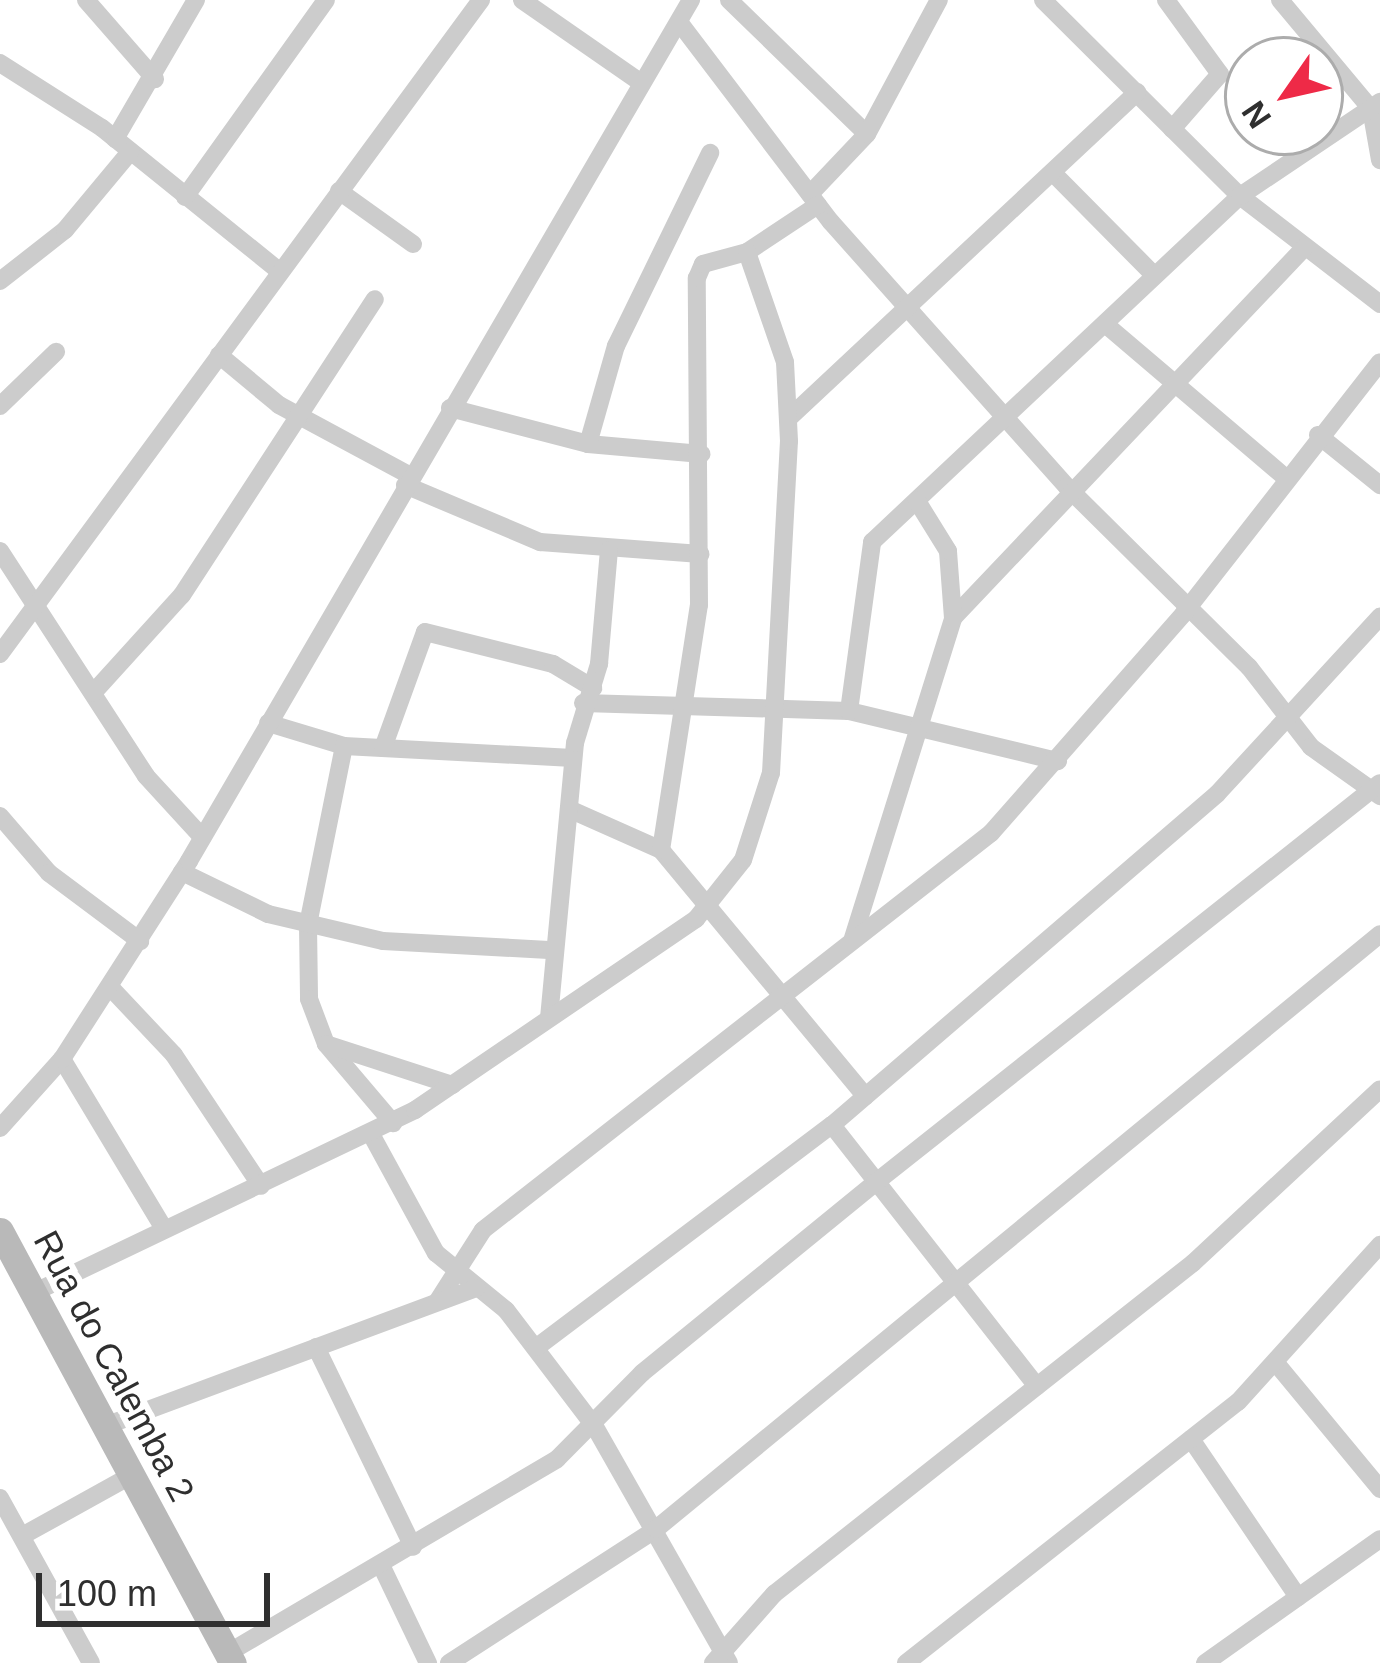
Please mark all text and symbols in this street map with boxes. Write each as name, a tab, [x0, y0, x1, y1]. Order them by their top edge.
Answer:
north arrow	[1224, 36, 1344, 156]
text: N	[1234, 95, 1278, 135]
street label: Rua do Calemba 2	[24, 1223, 204, 1509]
scale bar	[42, 1549, 276, 1623]
text: 100 m	[57, 1573, 157, 1614]

